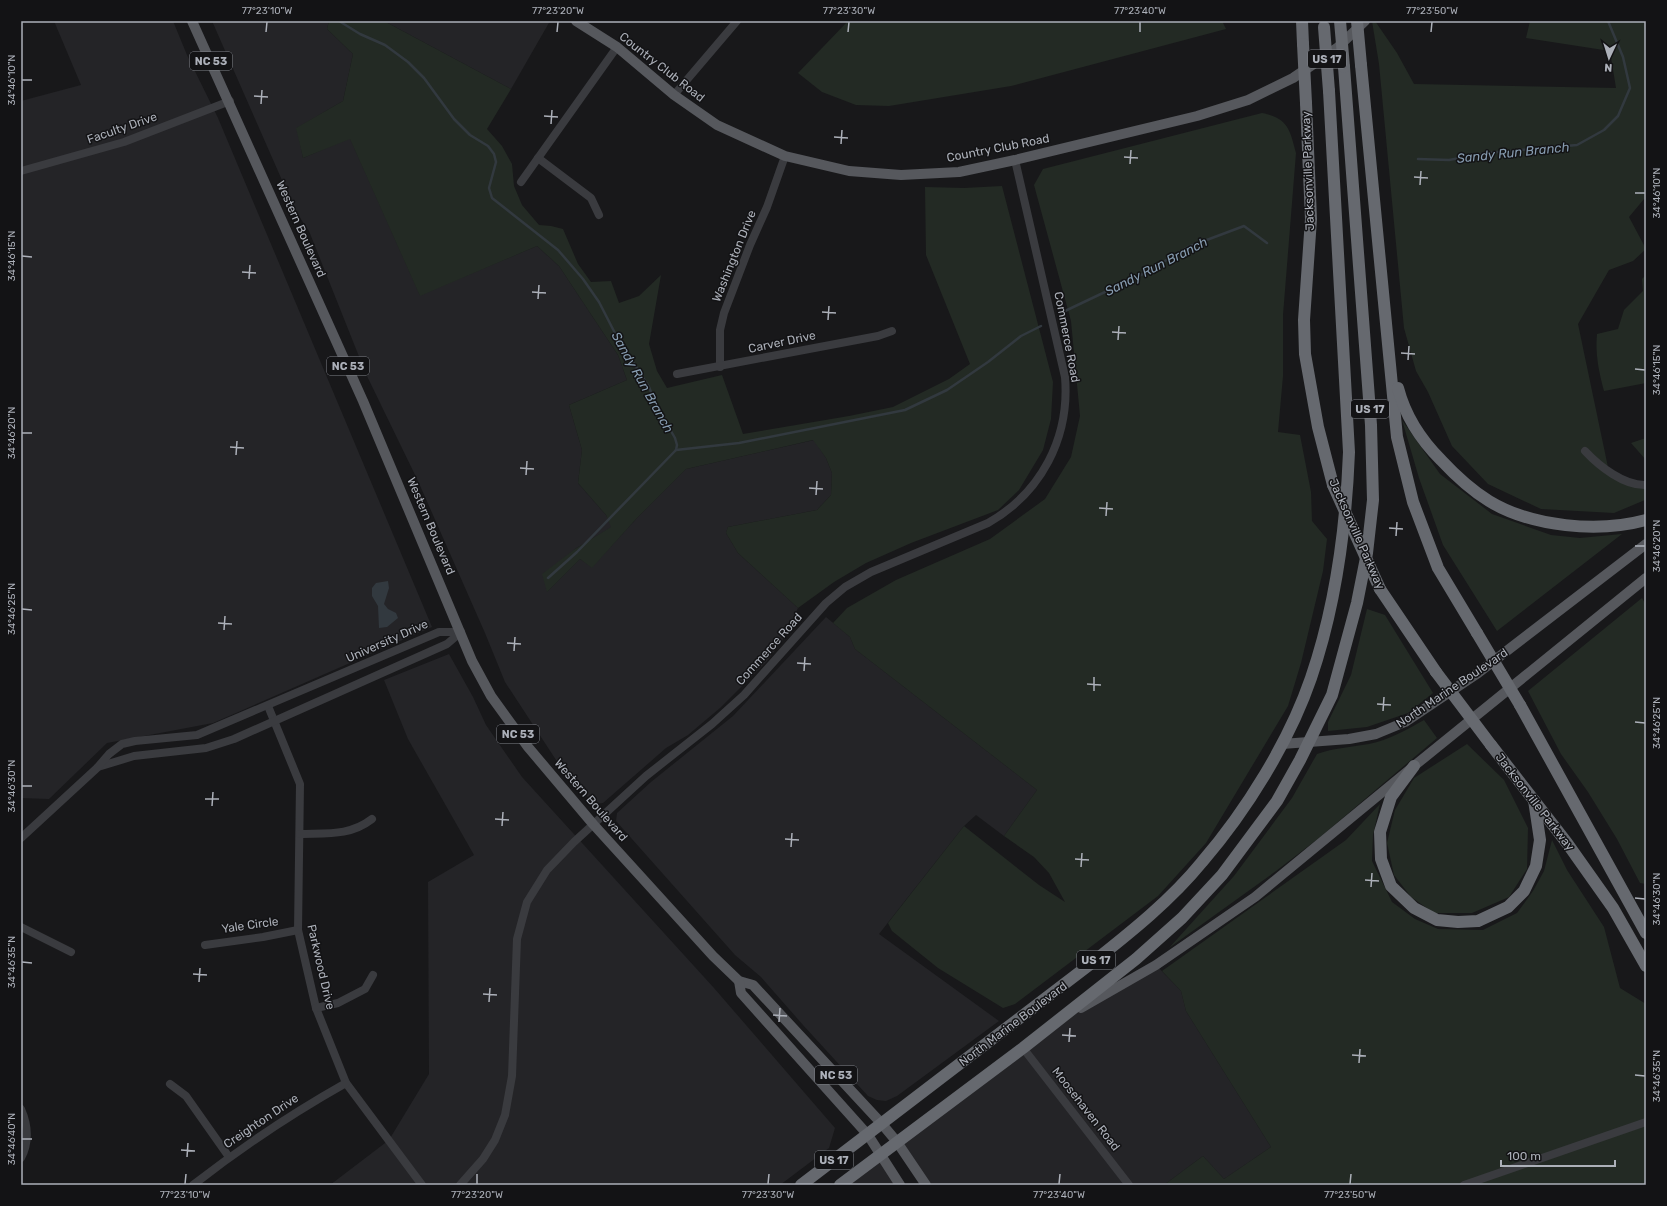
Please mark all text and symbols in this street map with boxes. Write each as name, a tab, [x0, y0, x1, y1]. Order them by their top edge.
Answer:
text: 77°23'10"W	[242, 5, 292, 17]
text: 77°23'20"W	[532, 5, 584, 17]
text: 77°23'30"W	[823, 5, 875, 17]
text: 77°23'40"W	[1114, 5, 1166, 17]
text: 77°23'50"W	[1406, 5, 1458, 17]
street label: Country Club Road	[617, 29, 707, 105]
north arrow	[1589, 38, 1629, 78]
road number: US 17	[1308, 50, 1346, 68]
road number: NC 53	[190, 52, 232, 70]
text: 34°46'10"N	[6, 54, 18, 106]
text: N	[1604, 61, 1613, 74]
street label: Faculty Drive	[85, 109, 159, 146]
street label: Jacksonville Parkway	[1299, 111, 1317, 231]
street label: Country Club Road	[945, 131, 1051, 165]
water label: Sandy Run Branch	[1456, 139, 1570, 166]
text: 34°46'10"N	[1651, 167, 1663, 219]
street label: Western Boulevard	[273, 178, 329, 280]
street label: Washington Drive	[709, 208, 759, 304]
text: 34°46'15"N	[6, 231, 18, 281]
water label: Sandy Run Branch	[1102, 234, 1210, 299]
street label: Commerce Road	[1051, 290, 1083, 384]
street label: Carver Drive	[747, 328, 817, 356]
water label: Sandy Run Branch	[609, 329, 677, 435]
text: 34°46'15"N	[1651, 345, 1663, 395]
road number: NC 53	[327, 357, 369, 375]
road number: US 17	[1351, 400, 1389, 418]
text: 34°46'20"N	[6, 407, 18, 459]
street label: Western Boulevard	[404, 475, 458, 577]
street label: Jacksonville Parkway	[1326, 477, 1388, 592]
text: 34°46'20"N	[1651, 520, 1663, 572]
text: 34°46'25"N	[6, 583, 18, 635]
street label: Commerce Road	[733, 610, 805, 688]
street label: University Drive	[344, 617, 430, 665]
street label: North Marine Boulevard	[1394, 645, 1510, 731]
text: 34°46'25"N	[1651, 697, 1663, 749]
road number: NC 53	[497, 725, 539, 743]
street label: Jacksonville Parkway	[1493, 751, 1578, 854]
street label: Western Boulevard	[551, 756, 631, 844]
text: 34°46'30"N	[6, 760, 18, 812]
text: 34°46'30"N	[1651, 873, 1663, 925]
street label: Yale Circle	[221, 914, 280, 936]
street label: Parkwood Drive	[304, 923, 338, 1011]
text: 34°46'35"N	[6, 936, 18, 988]
road number: US 17	[1077, 951, 1115, 969]
street label: North Marine Boulevard	[956, 979, 1070, 1069]
text: 34°46'35"N	[1651, 1050, 1663, 1102]
street label: Moosehaven Road	[1049, 1065, 1123, 1153]
road number: NC 53	[815, 1066, 857, 1084]
street label: Creighton Drive	[221, 1091, 301, 1151]
text: 34°46'40"N	[6, 1113, 18, 1165]
scale bar	[1501, 1142, 1615, 1168]
text: 100 m	[1507, 1149, 1541, 1163]
road number: US 17	[815, 1151, 853, 1169]
text: 77°23'10"W	[160, 1189, 210, 1201]
text: 77°23'20"W	[451, 1189, 503, 1201]
text: 77°23'30"W	[742, 1189, 794, 1201]
text: 77°23'40"W	[1033, 1189, 1085, 1201]
text: 77°23'50"W	[1324, 1189, 1376, 1201]

